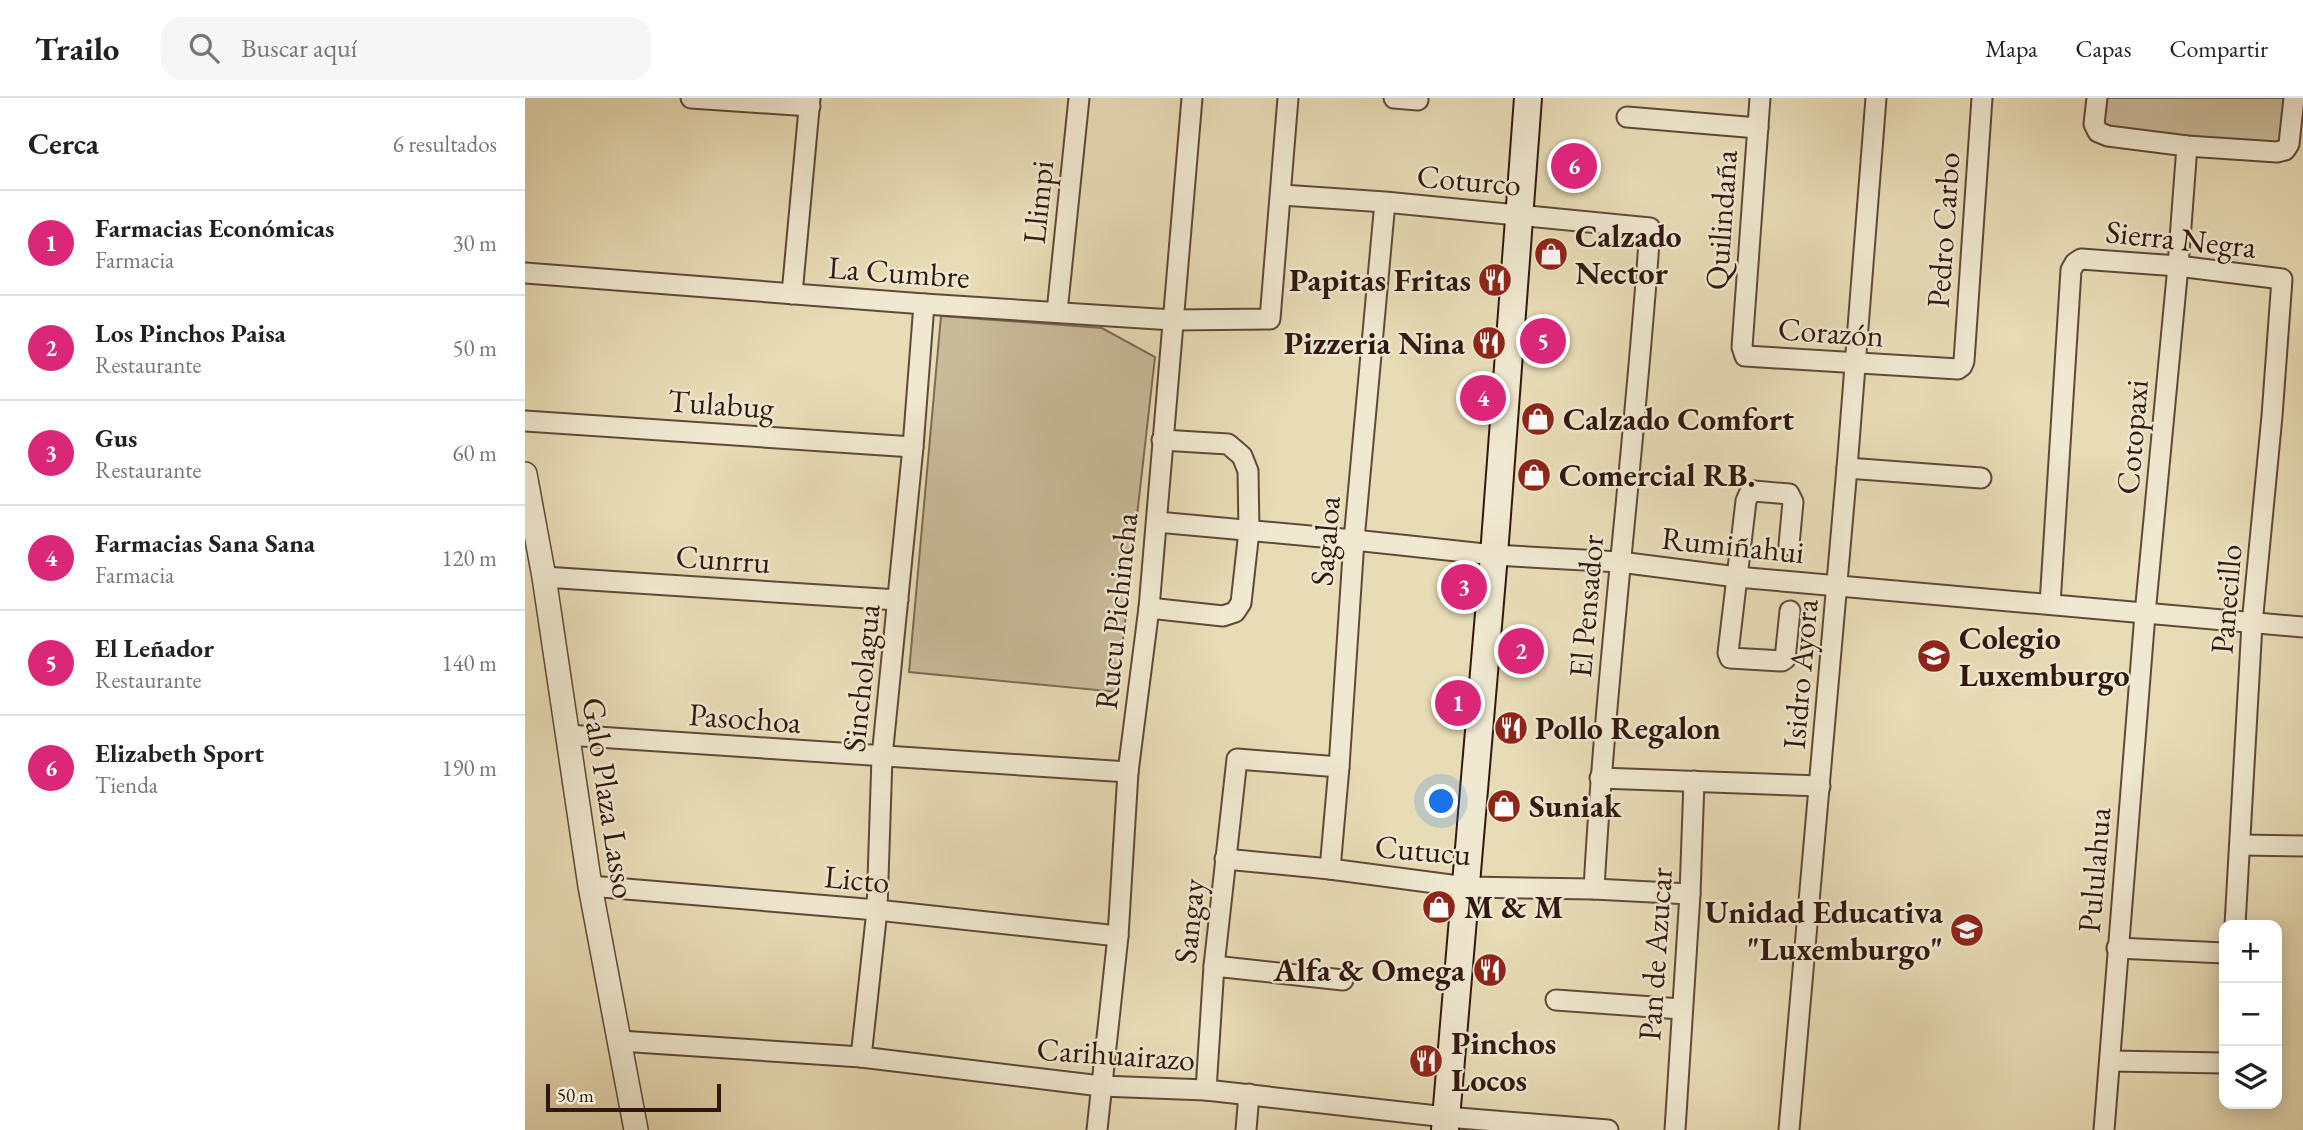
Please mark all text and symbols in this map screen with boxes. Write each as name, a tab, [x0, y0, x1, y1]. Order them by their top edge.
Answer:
search box	[161, 17, 651, 80]
text: Trailo	[35, 27, 119, 70]
icon: search	[185, 29, 223, 67]
text: Buscar aquí	[241, 31, 357, 65]
text: Mapa	[1985, 33, 2037, 64]
text: Capas	[2075, 33, 2131, 64]
text: Compartir	[2169, 33, 2268, 64]
text: Cerca	[28, 124, 99, 163]
text: 6 resultados	[393, 129, 497, 159]
pin: 6	[1551, 140, 1597, 192]
street label: Quilindaña	[1695, 148, 1747, 291]
street label: Pedro Carbo	[1917, 151, 1969, 309]
street label: Coturco	[1415, 155, 1523, 205]
street label: Llimpi	[1013, 158, 1063, 246]
street label: Sierra Negra	[2104, 210, 2258, 268]
text: Farmacias Económicas	[95, 211, 334, 245]
place label: Calzado Nector	[1575, 215, 1682, 294]
text: 1	[45, 228, 57, 258]
text: 30 m	[452, 228, 497, 258]
shop icon: Calzado Nector	[1532, 235, 1570, 273]
text: Farmacia	[95, 245, 174, 275]
street label: La Cumbre	[827, 246, 971, 298]
place label: Papitas Fritas	[1289, 259, 1471, 301]
restaurant icon: Papitas Fritas	[1476, 261, 1514, 299]
street label: Corazón	[1777, 307, 1886, 357]
pin: 5	[1520, 315, 1566, 367]
text: Los Pinchos Paisa	[95, 316, 286, 350]
place label: Pizzeria Nina	[1284, 322, 1466, 364]
restaurant icon: Pizzeria Nina	[1470, 324, 1508, 362]
text: 2	[45, 333, 57, 363]
text: 50 m	[452, 333, 497, 363]
text: Restaurante	[95, 350, 202, 380]
pin: 4	[1460, 372, 1506, 424]
street label: Cotopaxi	[2106, 378, 2158, 496]
street label: Tulabug	[667, 379, 776, 429]
place label: Calzado Comfort	[1563, 398, 1794, 440]
shop icon: Calzado Comfort	[1519, 400, 1557, 438]
text: Gus	[95, 421, 137, 455]
text: 3	[45, 438, 57, 468]
text: 60 m	[452, 438, 497, 468]
place label: Comercial RB.	[1559, 454, 1755, 496]
text: Restaurante	[95, 455, 202, 485]
shop icon: Comercial RB.	[1515, 456, 1553, 494]
street label: Sagaloa	[1300, 494, 1350, 588]
street label: Rucu Pichincha	[1085, 510, 1147, 712]
street label: Rumiñahui	[1660, 517, 1807, 573]
text: Farmacias Sana Sana	[95, 526, 315, 560]
street label: El Pensador	[1559, 532, 1613, 679]
street label: Cunrru	[674, 535, 772, 583]
street label: Panecillo	[2200, 542, 2252, 656]
text: 4	[45, 543, 57, 573]
text: 120 m	[441, 543, 497, 573]
text: Farmacia	[95, 560, 174, 590]
pin: 3	[1441, 561, 1487, 613]
street label: Isidro Ayora	[1773, 597, 1828, 751]
street label: Sincholagua	[832, 602, 890, 754]
place label: Colegio Luxemburgo	[1959, 617, 2130, 696]
pin: 2	[1498, 625, 1544, 677]
text: El Leñador	[95, 631, 214, 665]
school or university icon: Colegio Luxemburgo	[1915, 637, 1953, 675]
text: 5	[45, 648, 57, 678]
text: 140 m	[441, 648, 497, 678]
text: Restaurante	[95, 665, 202, 695]
pin: 1	[1435, 677, 1481, 729]
street label: Pasochoa	[687, 693, 803, 743]
street label: Galo Plaza Lasso	[572, 695, 646, 901]
place label: Pollo Regalon	[1535, 707, 1721, 749]
restaurant icon: Pollo Regalon	[1492, 709, 1530, 747]
text: Elizabeth Sport	[95, 736, 264, 770]
text: 6	[45, 753, 57, 783]
text: 190 m	[441, 753, 497, 783]
text: Tienda	[95, 770, 158, 800]
your location	[1424, 784, 1458, 818]
place label: Suniak	[1529, 785, 1622, 827]
shop icon: Suniak	[1485, 787, 1523, 825]
street label: Pululahua	[2068, 805, 2120, 934]
street label: Cutucu	[1373, 825, 1473, 875]
street label: Licto	[823, 855, 891, 903]
street label: Pan de Azucar	[1628, 866, 1682, 1042]
street label: Sangay	[1164, 876, 1214, 965]
place label: M & M	[1464, 886, 1563, 928]
shop icon: M & M	[1420, 888, 1458, 926]
place label: Unidad Educativa "Luxemburgo"	[1705, 891, 1944, 970]
school or university icon: Unidad Educativa "Luxemburgo"	[1948, 911, 1986, 949]
map controls	[2219, 920, 2282, 1109]
button: +	[2219, 920, 2282, 983]
place label: Alfa & Omega	[1273, 949, 1466, 991]
restaurant icon: Alfa & Omega	[1471, 951, 1509, 989]
button: −	[2219, 983, 2282, 1046]
place label: Pinchos Locos	[1451, 1022, 1556, 1101]
street label: Carihuairazo	[1035, 1028, 1197, 1080]
restaurant icon: Pinchos Locos	[1407, 1042, 1445, 1080]
button: layers	[2219, 1046, 2282, 1109]
scale bar	[546, 1081, 721, 1113]
text: 50 m	[557, 1083, 594, 1108]

